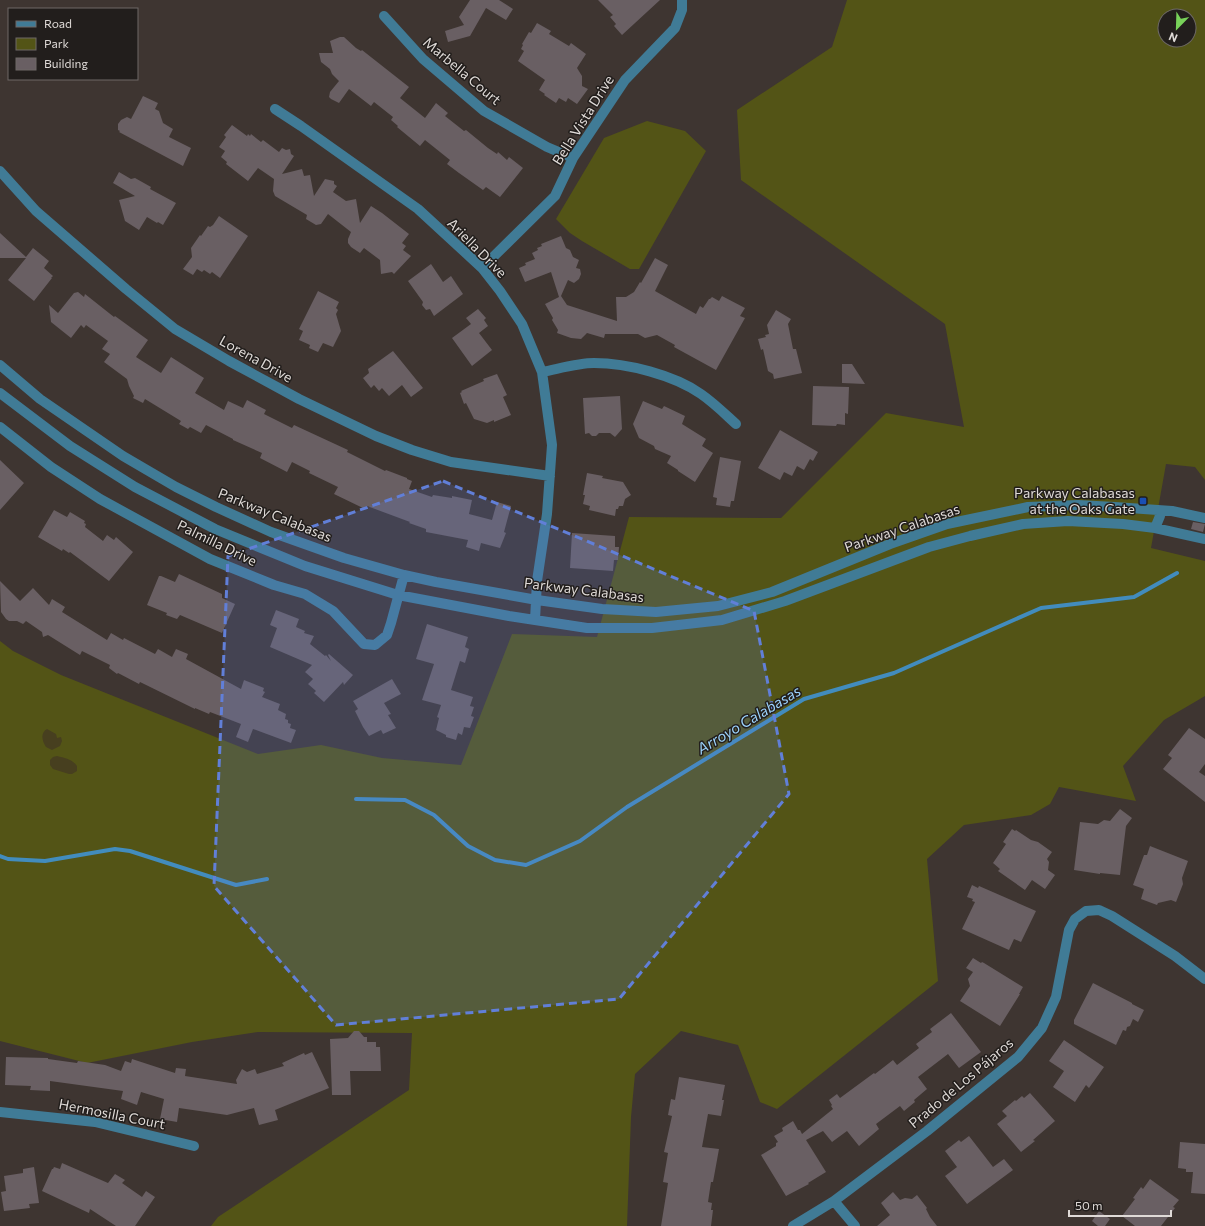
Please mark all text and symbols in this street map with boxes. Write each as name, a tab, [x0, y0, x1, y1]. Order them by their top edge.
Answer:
legend	[8, 8, 138, 80]
north arrow	[1157, 8, 1197, 48]
text: Road	[44, 16, 72, 30]
text: N	[1167, 30, 1179, 45]
street label: Marbella Court	[420, 33, 505, 108]
text: Park	[44, 36, 70, 50]
text: Building	[44, 56, 88, 70]
street label: Bella Vista Drive	[548, 72, 617, 168]
street label: Ariella Drive	[444, 214, 511, 281]
street label: Lorena Drive	[217, 332, 296, 386]
street label: Parkway Calabasas	[216, 484, 334, 545]
place label: Parkway Calabasas at the Oaks Gate	[1014, 484, 1135, 517]
marker: Parkway Calabasas at the Oaks Gate	[1138, 496, 1148, 506]
street label: Parkway Calabasas	[842, 500, 962, 555]
street label: Palmilla Drive	[175, 516, 260, 569]
street label: Parkway Calabasas	[523, 574, 645, 605]
water label: Arroyo Calabasas	[692, 681, 804, 758]
street label: Prado de Los Pájaros	[905, 1034, 1016, 1131]
street label: Hermosilla Court	[57, 1095, 167, 1132]
scale bar	[1069, 1192, 1171, 1218]
text: 50 m	[1075, 1198, 1103, 1212]

